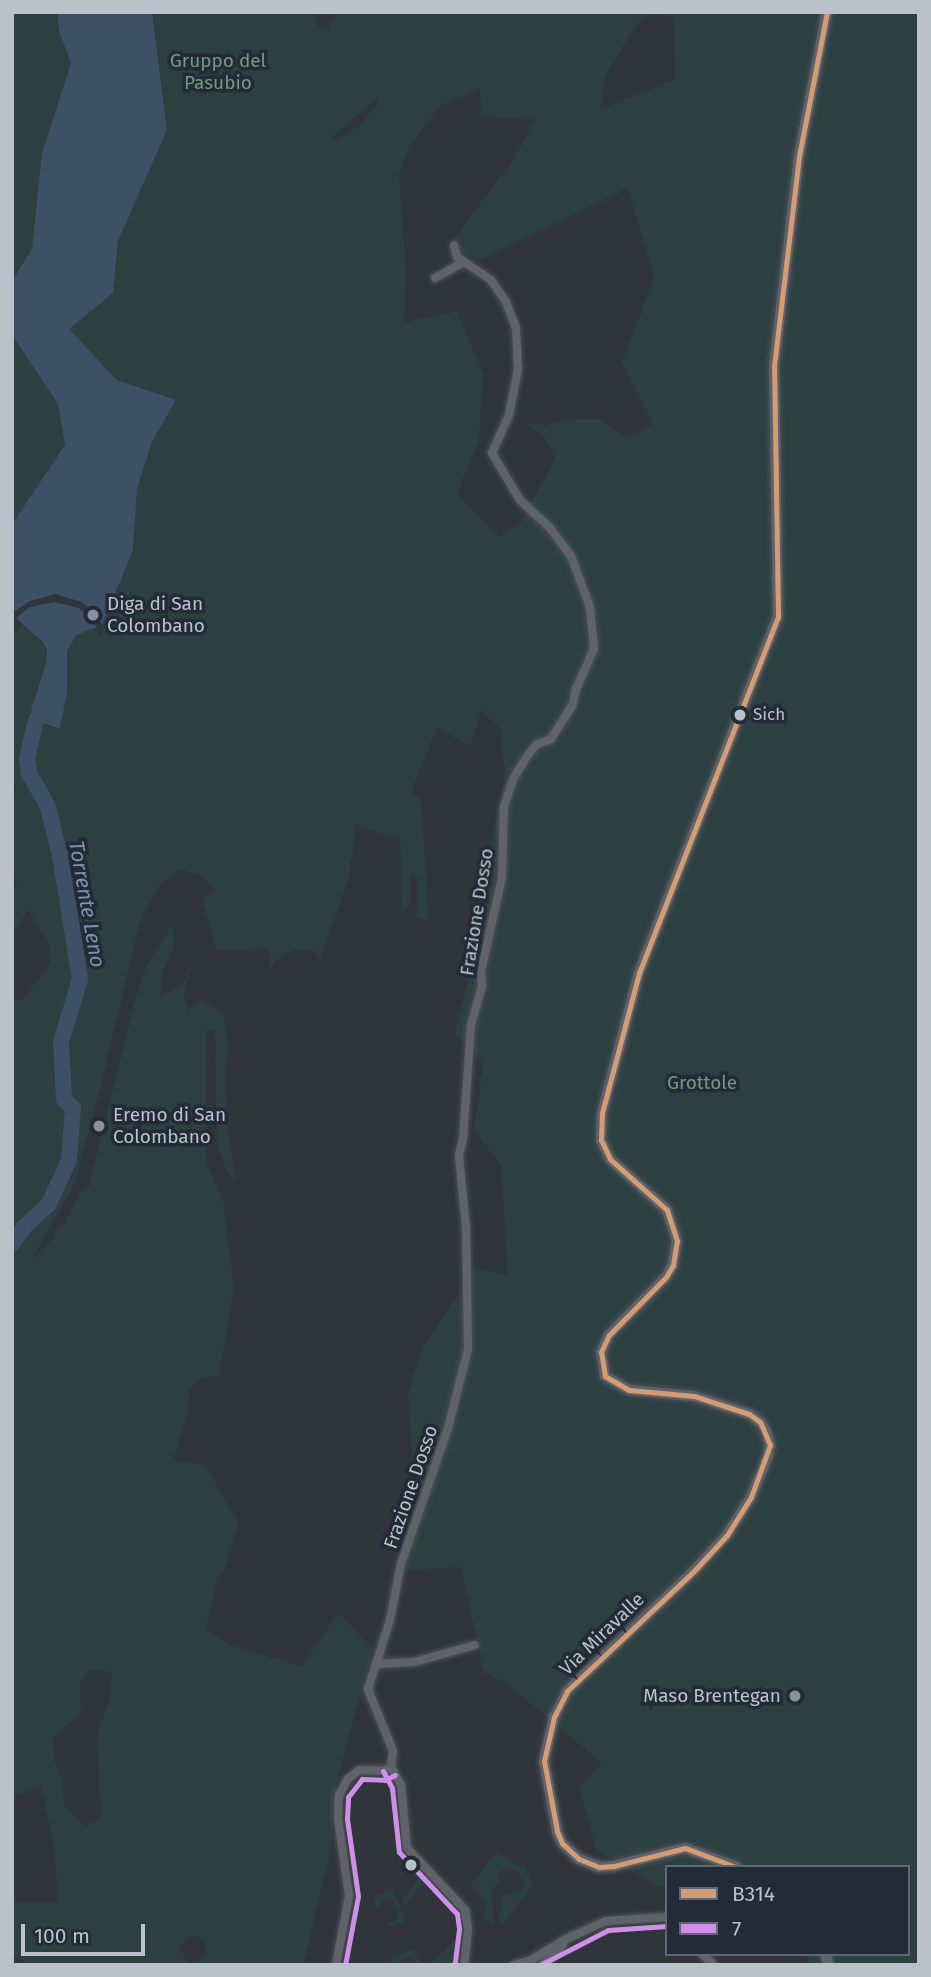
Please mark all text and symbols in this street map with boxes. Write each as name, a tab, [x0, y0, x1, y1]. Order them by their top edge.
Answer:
park label: Gruppo del Pasubio	[170, 50, 266, 94]
place label: Diga di San Colombano	[107, 593, 205, 637]
marker: Diga di San Colombano	[85, 607, 101, 623]
place label: Sich	[753, 705, 785, 725]
marker: Sich	[733, 708, 747, 722]
water label: Torrente Leno	[63, 839, 111, 969]
street label: Frazione Dosso	[456, 847, 498, 977]
park label: Grottole	[667, 1072, 737, 1094]
place label: Eremo di San Colombano	[113, 1104, 226, 1148]
marker: Eremo di San Colombano	[91, 1118, 107, 1134]
street label: Frazione Dosso	[379, 1422, 443, 1552]
street label: Via Miravalle	[555, 1588, 649, 1680]
place label: Maso Brentegan	[643, 1685, 781, 1707]
marker: Maso Brentegan	[787, 1688, 803, 1704]
unlabelled marker	[404, 1858, 418, 1872]
legend	[665, 1865, 910, 1956]
text: B314	[732, 1881, 775, 1907]
scale bar	[24, 1910, 149, 1954]
text: 7	[732, 1916, 741, 1942]
text: 100 m	[34, 1923, 90, 1949]

